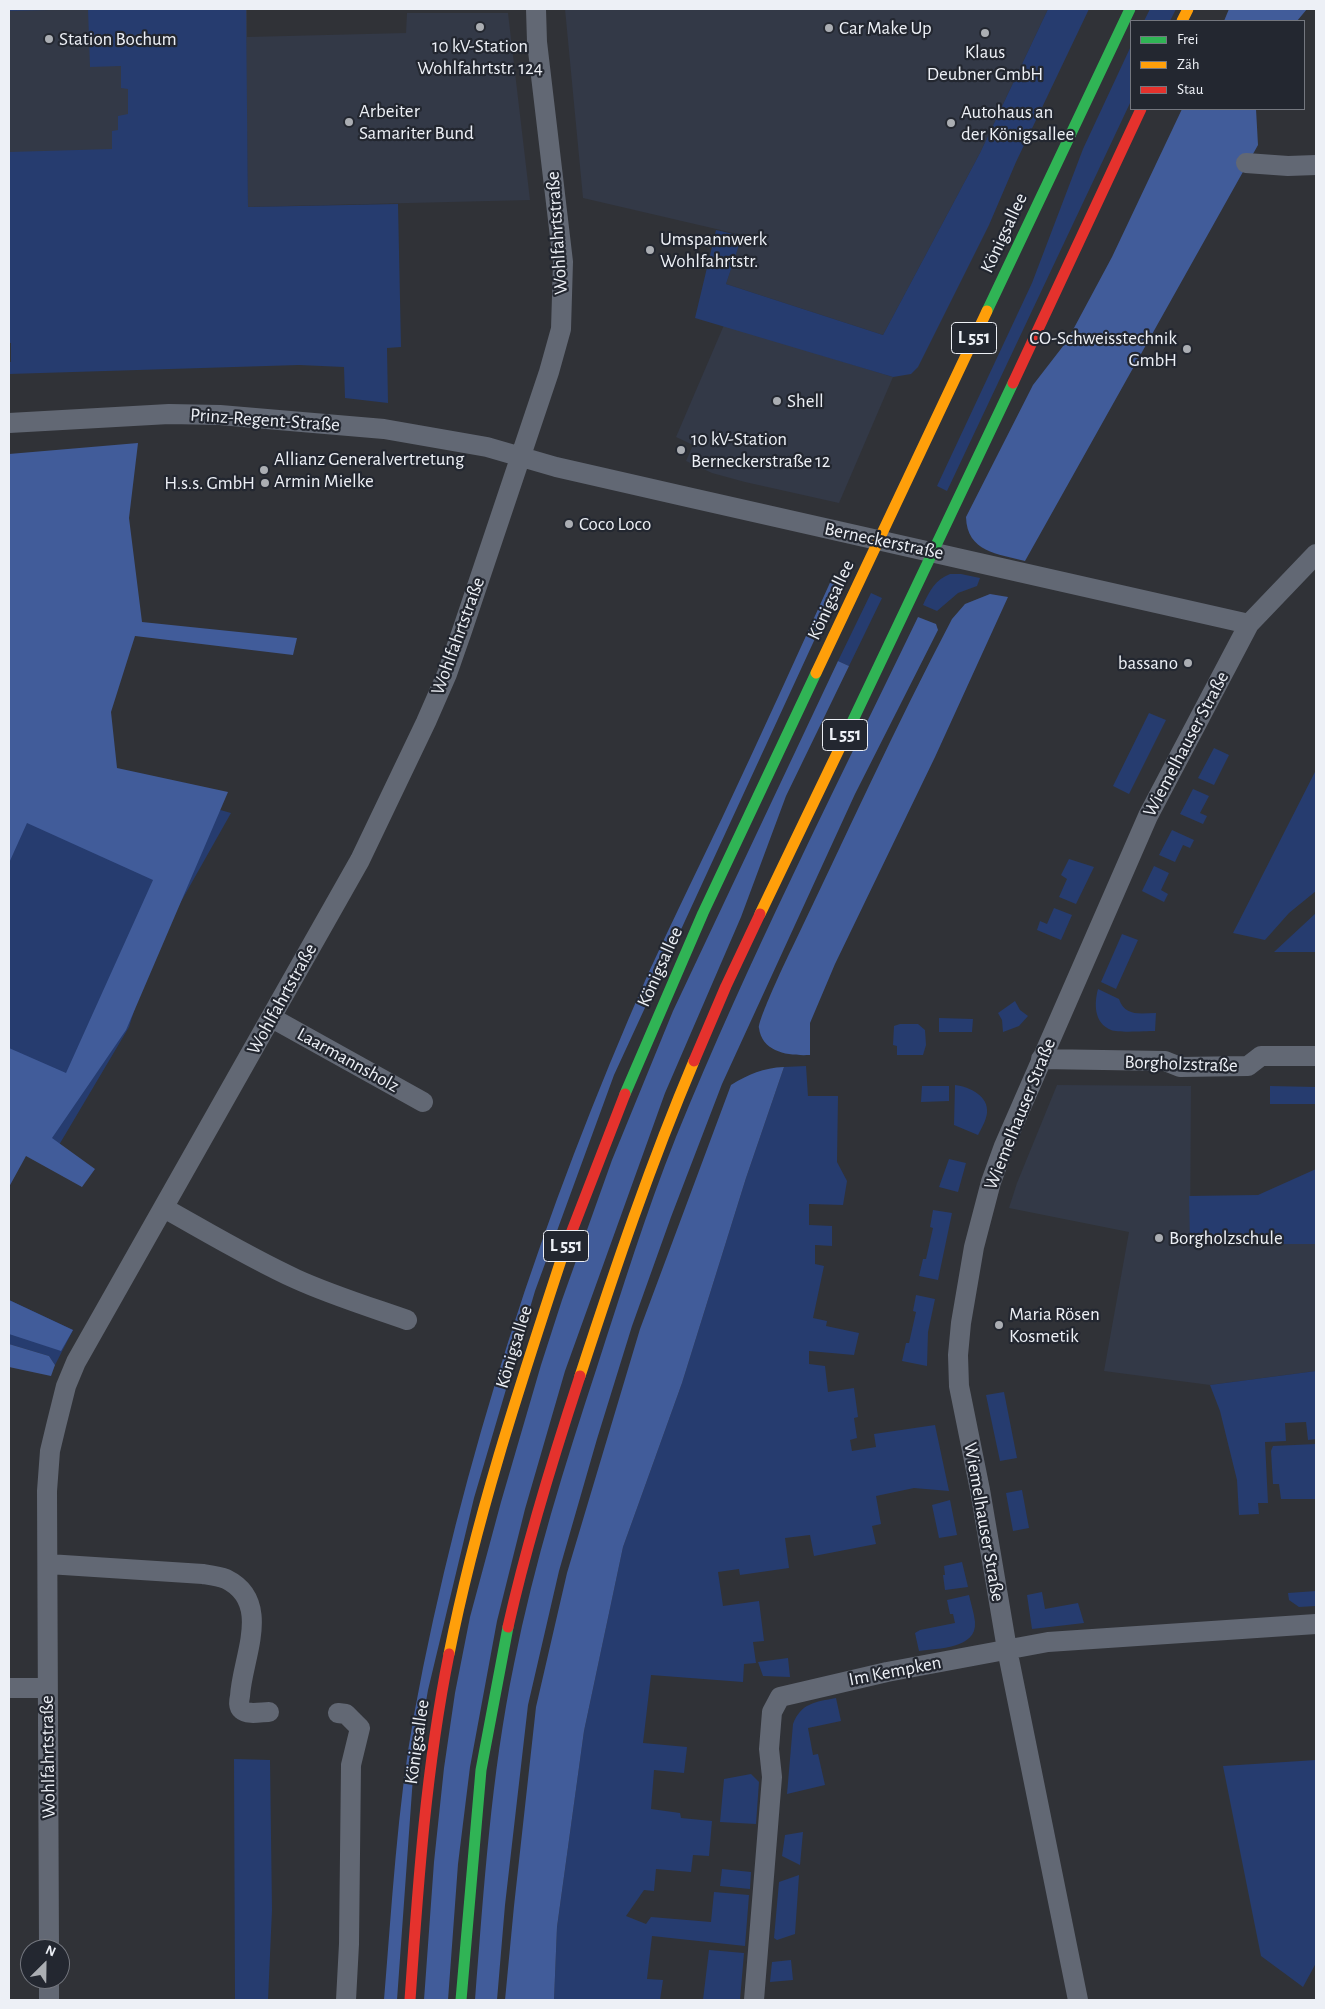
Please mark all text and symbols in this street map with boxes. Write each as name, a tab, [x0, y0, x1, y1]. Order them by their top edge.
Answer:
place label: Car Make Up	[839, 17, 932, 39]
legend	[1130, 20, 1305, 110]
marker: 10 kV-Station Wohlfahrtstr. 124	[474, 21, 486, 33]
marker: Car Make Up	[823, 22, 835, 34]
marker: Klaus Deubner GmbH	[979, 27, 991, 39]
place label: Station Bochum	[59, 28, 177, 50]
text: Frei	[1177, 32, 1198, 47]
marker: Station Bochum	[43, 33, 55, 45]
place label: 10 kV-Station Wohlfahrtstr. 124	[417, 35, 543, 79]
place label: Klaus Deubner GmbH	[927, 41, 1043, 85]
text: Zäh	[1177, 57, 1200, 72]
text: Stau	[1177, 82, 1203, 97]
place label: Arbeiter Samariter Bund	[359, 100, 474, 144]
place label: Autohaus an der Königsallee	[961, 101, 1074, 145]
marker: Arbeiter Samariter Bund	[343, 116, 355, 128]
marker: Autohaus an der Königsallee	[945, 117, 957, 129]
street label: Wohlfahrtstraße	[541, 171, 573, 295]
street label: Königsallee	[976, 189, 1032, 277]
place label: Umspannwerk Wohlfahrtstr.	[660, 228, 767, 272]
marker: Umspannwerk Wohlfahrtstr.	[644, 244, 656, 256]
road number: L 551	[952, 322, 996, 353]
place label: CO-Schweisstechnik GmbH	[1029, 327, 1177, 371]
marker: CO-Schweisstechnik GmbH	[1181, 343, 1193, 355]
place label: Shell	[787, 390, 824, 412]
marker: Shell	[771, 395, 783, 407]
street label: Prinz-Regent-Straße	[189, 403, 341, 437]
place label: 10 kV-Station Berneckerstraße 12	[691, 428, 830, 472]
marker: 10 kV-Station Berneckerstraße 12	[675, 444, 687, 456]
place label: Allianz Generalvertretung Armin Mielke	[274, 448, 464, 492]
marker: Allianz Generalvertretung Armin Mielke	[258, 464, 270, 476]
place label: H.s.s. GmbH	[164, 472, 255, 494]
marker: H.s.s. GmbH	[259, 477, 271, 489]
place label: Coco Loco	[579, 513, 651, 535]
street label: Berneckerstraße	[822, 517, 946, 565]
marker: Coco Loco	[563, 518, 575, 530]
street label: Königsallee	[803, 556, 859, 644]
street label: Wohlfahrtstraße	[426, 574, 490, 698]
place label: bassano	[1118, 652, 1178, 674]
marker: bassano	[1182, 657, 1194, 669]
street label: Wiemelhauser Straße	[1138, 667, 1234, 821]
road number: L 551	[822, 720, 868, 750]
street label: Königsallee	[632, 923, 688, 1011]
street label: Wohlfahrtstraße	[242, 940, 322, 1058]
street label: Laarmannsholz	[293, 1023, 403, 1097]
street label: Wiemelhauser Straße	[979, 1035, 1061, 1193]
street label: Borgholzstraße	[1124, 1051, 1238, 1077]
place label: Borgholzschule	[1169, 1227, 1283, 1249]
road number: L 551	[544, 1230, 588, 1262]
marker: Borgholzschule	[1153, 1232, 1165, 1244]
street label: Königsallee	[491, 1303, 537, 1391]
place label: Maria Rösen Kosmetik	[1009, 1303, 1100, 1347]
marker: Maria Rösen Kosmetik	[993, 1319, 1005, 1331]
street label: Wiemelhauser Straße	[959, 1441, 1009, 1603]
street label: Im Kempken	[847, 1651, 943, 1691]
street label: Wohlfahrtstraße	[36, 1695, 60, 1819]
street label: Königsallee	[400, 1698, 434, 1786]
north arrow	[20, 1939, 70, 1989]
text: N	[43, 1943, 58, 1959]

